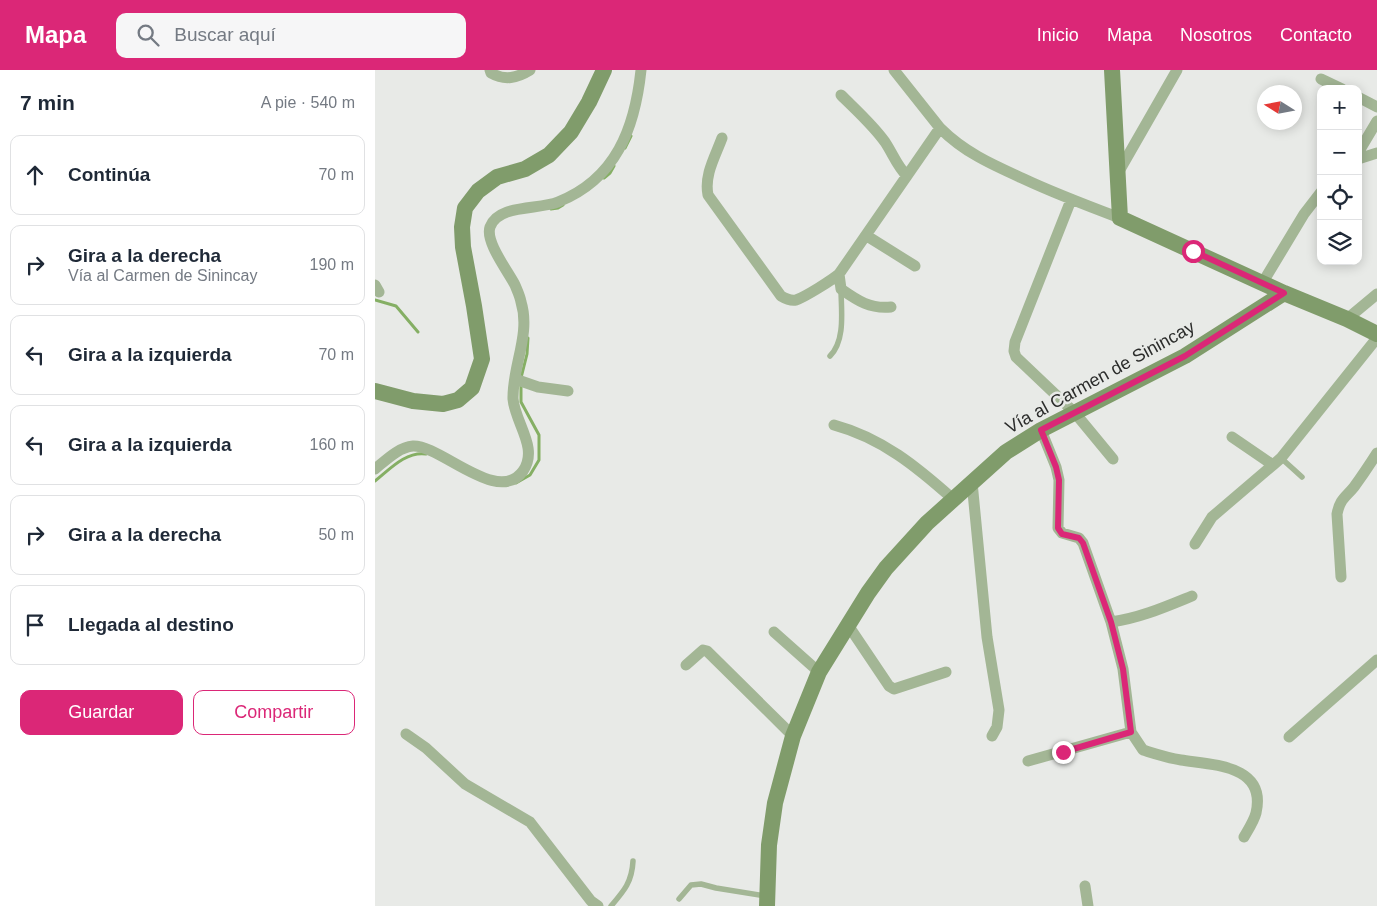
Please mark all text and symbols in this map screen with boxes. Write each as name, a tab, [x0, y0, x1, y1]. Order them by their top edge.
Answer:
search box	[116, 13, 466, 58]
text: Mapa	[25, 21, 86, 48]
icon: search	[134, 21, 162, 49]
text: Buscar aquí	[174, 24, 276, 45]
text: Inicio	[1037, 25, 1079, 45]
text: Mapa	[1107, 25, 1152, 45]
text: Nosotros	[1180, 25, 1252, 45]
text: Contacto	[1280, 25, 1352, 45]
north arrow	[1257, 85, 1302, 130]
map controls	[1317, 85, 1362, 265]
button: +	[1317, 85, 1362, 130]
text: 7 min	[20, 91, 75, 114]
text: A pie · 540 m	[261, 94, 355, 111]
button: −	[1317, 130, 1362, 175]
icon: ahead	[21, 161, 49, 189]
text: Continúa	[68, 164, 150, 185]
text: 70 m	[318, 166, 354, 183]
button: locate	[1317, 175, 1362, 220]
button: layers	[1317, 220, 1362, 265]
route start	[1182, 240, 1205, 263]
text: Gira a la derecha	[68, 245, 221, 266]
icon: right	[21, 251, 49, 279]
text: 190 m	[310, 256, 354, 273]
text: Vía al Carmen de Sinincay	[68, 267, 257, 284]
street label: Vía al Carmen de Sinincay	[1002, 317, 1198, 437]
icon: left	[21, 341, 49, 369]
text: Gira a la izquierda	[68, 344, 232, 365]
text: 70 m	[318, 346, 354, 363]
icon: left	[21, 431, 49, 459]
text: Gira a la izquierda	[68, 434, 232, 455]
text: 160 m	[310, 436, 354, 453]
icon: right	[21, 521, 49, 549]
text: Gira a la derecha	[68, 524, 221, 545]
text: 50 m	[318, 526, 354, 543]
icon: arrive	[21, 611, 49, 639]
text: Llegada al destino	[68, 614, 234, 635]
button: Guardar	[20, 690, 183, 735]
button: Compartir	[193, 690, 355, 735]
route end	[1052, 741, 1075, 764]

